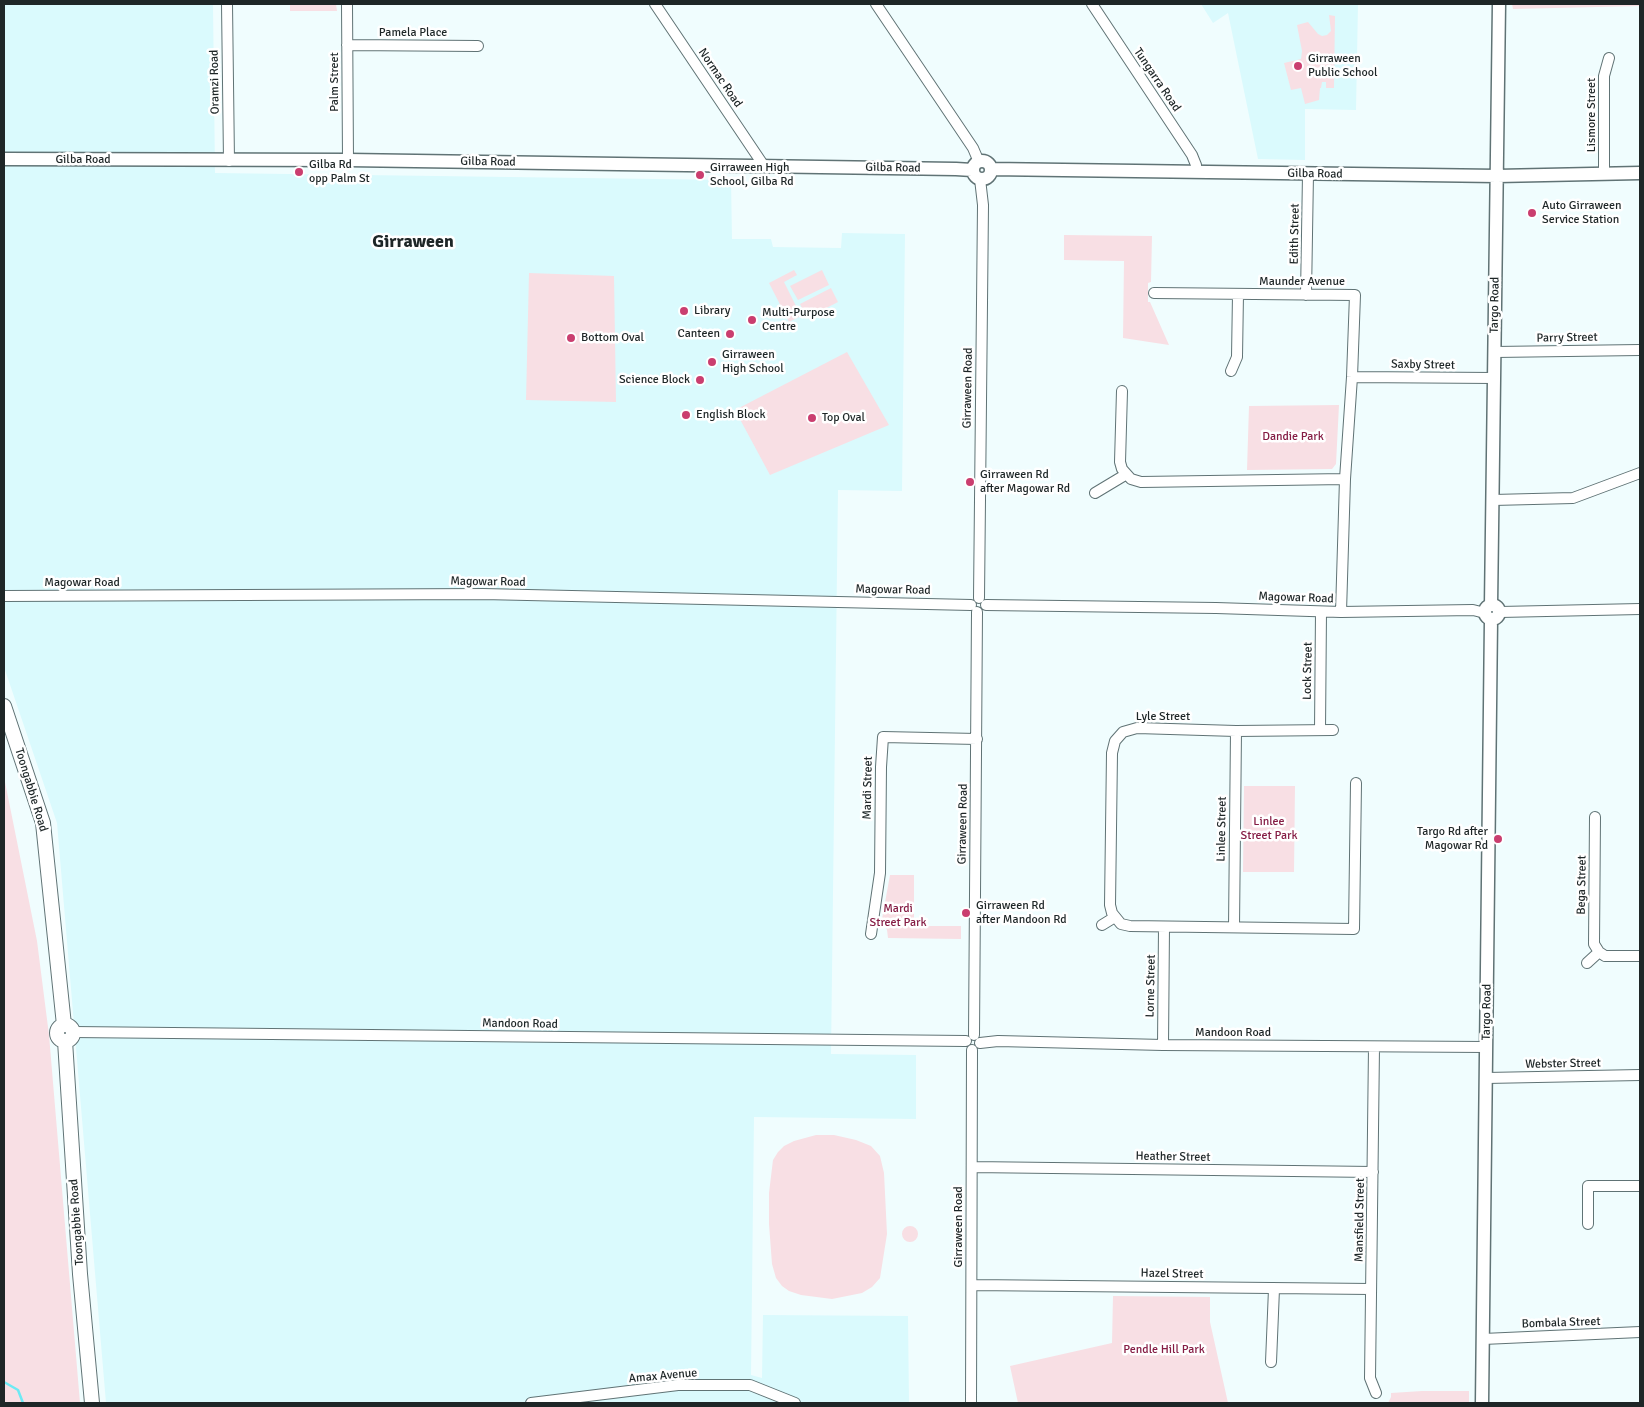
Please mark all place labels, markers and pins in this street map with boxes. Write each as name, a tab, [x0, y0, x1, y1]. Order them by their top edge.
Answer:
place label: Girraween Public School	[1308, 52, 1377, 80]
marker: Girraween Public School	[1292, 60, 1304, 72]
place label: Gilba Rd opp Palm St	[309, 158, 370, 186]
place label: Girraween High School, Gilba Rd	[710, 161, 794, 189]
marker: Gilba Rd opp Palm St	[293, 166, 305, 178]
marker: Girraween High School, Gilba Rd	[694, 169, 706, 181]
place label: Auto Girraween Service Station	[1542, 199, 1621, 227]
marker: Auto Girraween Service Station	[1526, 207, 1538, 219]
place label: Library	[694, 304, 730, 318]
marker: Library	[678, 305, 690, 317]
place label: Multi-Purpose Centre	[762, 306, 835, 334]
marker: Multi-Purpose Centre	[746, 314, 758, 326]
place label: Canteen	[678, 327, 720, 341]
marker: Canteen	[724, 328, 736, 340]
place label: Bottom Oval	[581, 331, 644, 345]
marker: Bottom Oval	[565, 332, 577, 344]
place label: Girraween High School	[722, 348, 784, 376]
marker: Girraween High School	[706, 356, 718, 368]
place label: Science Block	[619, 373, 690, 387]
marker: Science Block	[694, 374, 706, 386]
place label: English Block	[696, 408, 765, 422]
marker: English Block	[680, 409, 692, 421]
place label: Top Oval	[822, 411, 865, 425]
marker: Top Oval	[806, 412, 818, 424]
place label: Girraween Rd after Magowar Rd	[980, 468, 1070, 496]
marker: Girraween Rd after Magowar Rd	[964, 476, 976, 488]
place label: Targo Rd after Magowar Rd	[1417, 825, 1488, 853]
marker: Targo Rd after Magowar Rd	[1492, 833, 1504, 845]
place label: Girraween Rd after Mandoon Rd	[976, 899, 1067, 927]
marker: Girraween Rd after Mandoon Rd	[960, 907, 972, 919]

